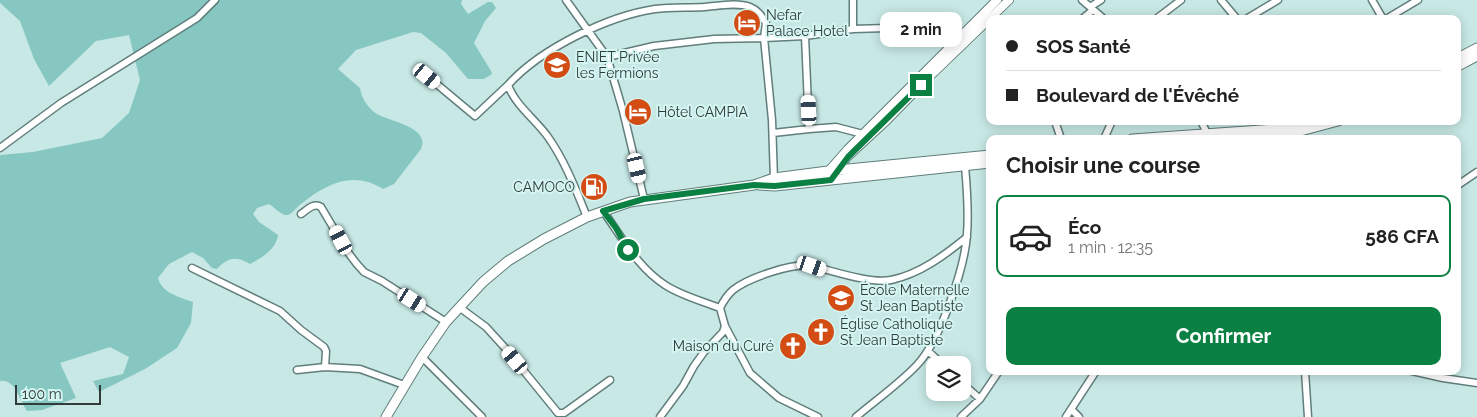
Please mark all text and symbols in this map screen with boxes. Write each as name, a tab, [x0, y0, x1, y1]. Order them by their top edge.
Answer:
place label: Nefar Palace Hotel	[766, 7, 848, 39]
hotel icon: Nefar Palace Hotel	[732, 8, 762, 38]
callout: 2 min	[880, 12, 962, 48]
text: 2 min	[900, 20, 942, 39]
text: SOS Santé	[1036, 35, 1131, 57]
place label: ENIET Privée les Fermions	[576, 49, 659, 81]
school or university icon: ENIET Privée les Fermions	[542, 50, 572, 80]
car	[410, 61, 443, 91]
route end	[910, 74, 932, 96]
text: Boulevard de l'Évêché	[1036, 84, 1239, 106]
car	[800, 95, 817, 125]
hotel icon: Hôtel CAMPIA	[623, 97, 653, 127]
place label: Hôtel CAMPIA	[657, 104, 749, 120]
car	[626, 152, 647, 184]
text: Choisir une course	[1006, 152, 1200, 178]
fuel station icon: CAMOCO	[579, 172, 609, 202]
place label: CAMOCO	[513, 179, 575, 195]
icon: car	[1008, 214, 1053, 259]
text: Éco	[1068, 216, 1101, 238]
car	[327, 223, 354, 257]
text: 586 CFA	[1365, 225, 1439, 247]
text: 1 min · 12:35	[1068, 238, 1153, 257]
route start	[617, 239, 639, 261]
car	[795, 254, 828, 278]
place label: École Maternelle St Jean Baptiste	[860, 281, 970, 314]
school or university icon: École Maternelle St Jean Baptiste	[826, 283, 856, 313]
car	[395, 286, 428, 314]
button: Confirmer	[1006, 307, 1441, 365]
place label: Église Catholique St Jean Baptiste	[840, 315, 953, 348]
church icon: Église Catholique St Jean Baptiste	[806, 317, 836, 347]
church icon: Maison du Curé	[778, 331, 808, 361]
place label: Maison du Curé	[673, 338, 774, 354]
car	[499, 344, 530, 376]
map controls	[926, 356, 971, 401]
button: layers	[926, 356, 971, 401]
scale bar	[15, 382, 101, 405]
text: 100 m	[22, 386, 62, 402]

